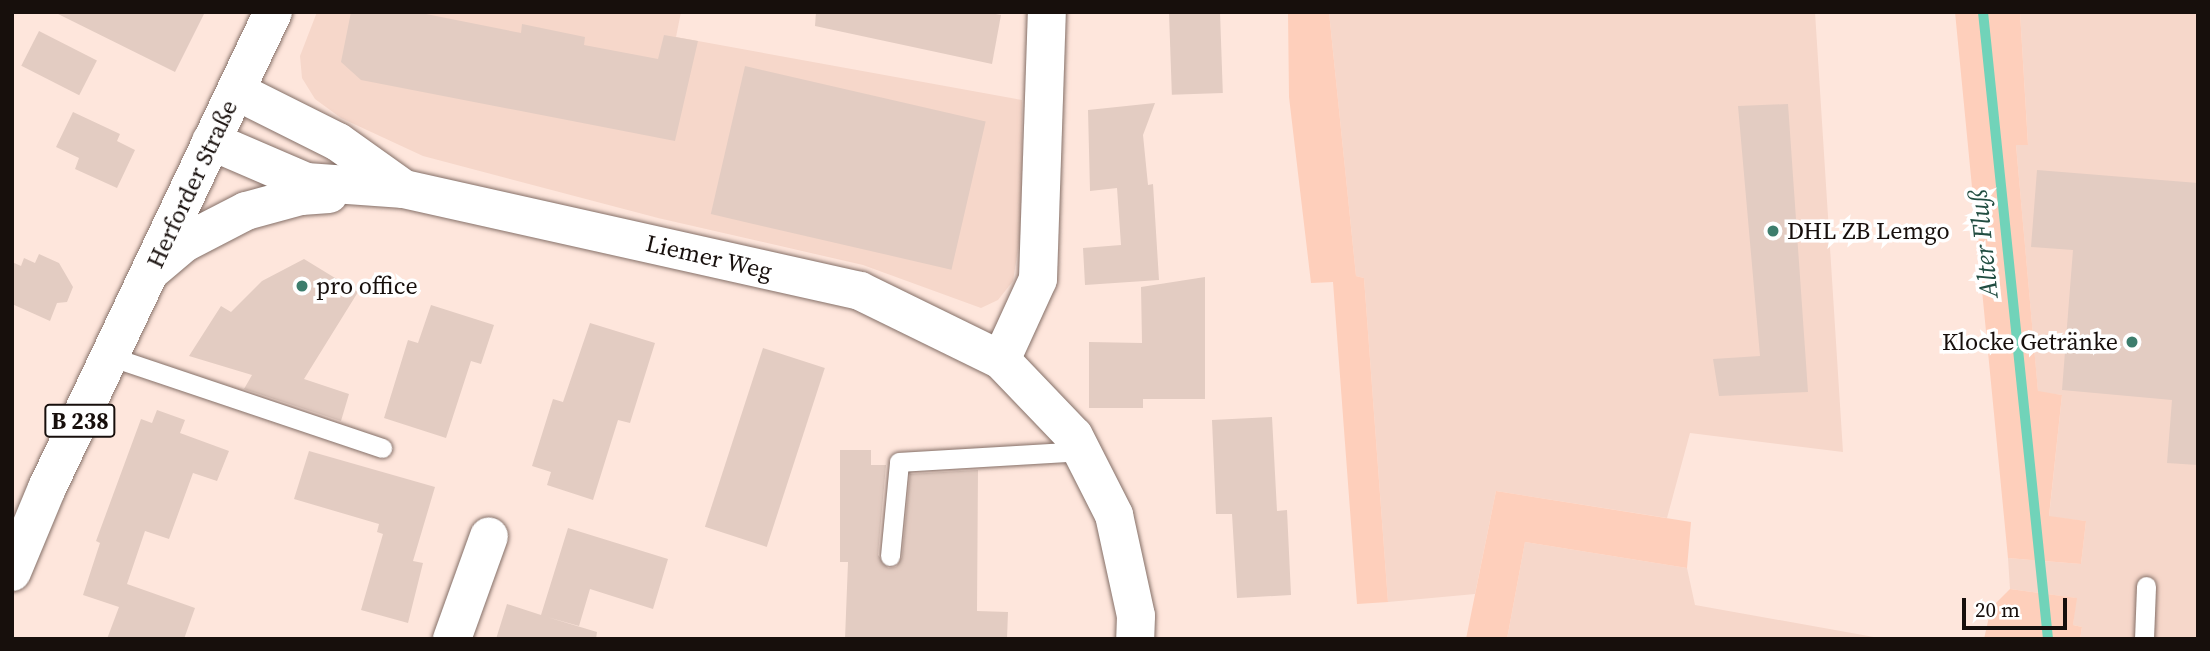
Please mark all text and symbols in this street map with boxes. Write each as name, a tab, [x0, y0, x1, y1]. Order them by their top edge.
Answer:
street label: Herforder Straße	[140, 95, 244, 273]
water label: Alter Fluß	[1963, 189, 2005, 299]
place label: DHL ZB Lemgo	[1787, 217, 1950, 245]
marker: DHL ZB Lemgo	[1765, 223, 1781, 239]
street label: Liemer Weg	[643, 228, 775, 286]
place label: pro office	[316, 272, 418, 300]
marker: pro office	[294, 278, 310, 294]
place label: Klocke Getränke	[1942, 328, 2118, 356]
marker: Klocke Getränke	[2124, 334, 2140, 350]
road number: B 238	[43, 402, 117, 440]
scale bar	[1965, 584, 2070, 628]
text: 20 m	[1975, 595, 2020, 624]

